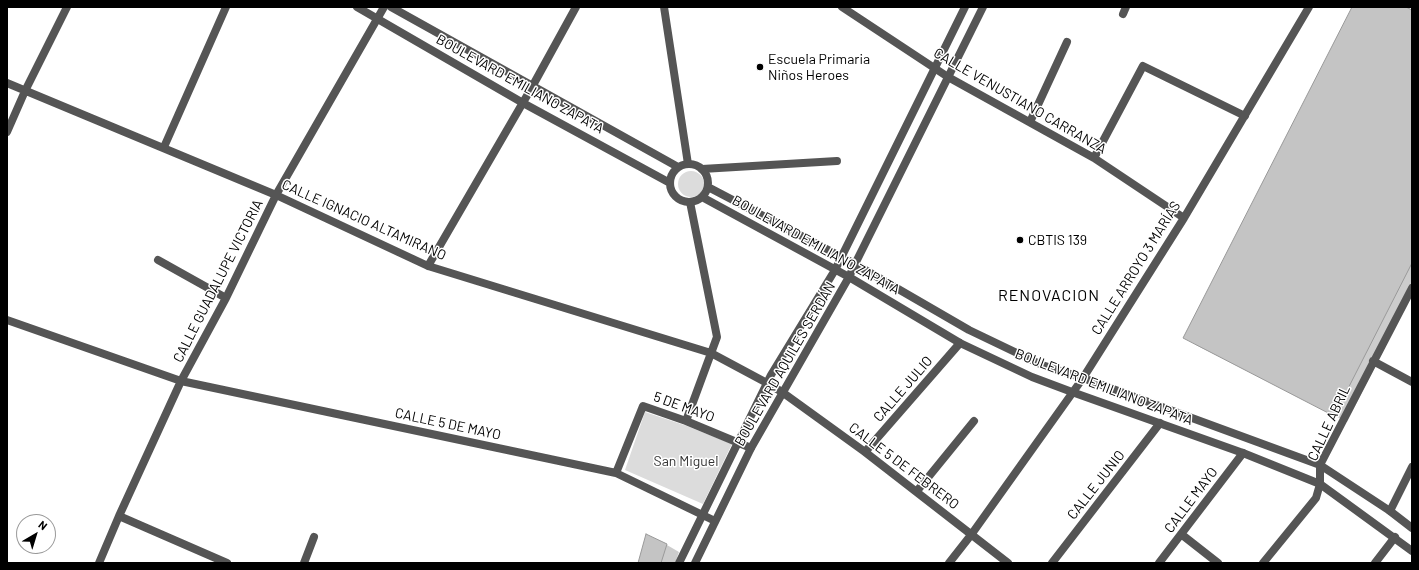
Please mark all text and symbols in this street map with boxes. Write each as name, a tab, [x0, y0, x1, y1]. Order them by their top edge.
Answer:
street label: BOULEVARD EMILIANO ZAPATA	[433, 31, 607, 137]
street label: CALLE VENUSTIANO CARRANZA	[931, 44, 1109, 158]
place label: Escuela Primaria Niños Heroes	[768, 51, 870, 84]
marker: Escuela Primaria Niños Heroes	[755, 62, 765, 72]
street label: CALLE IGNACIO ALTAMIRANO	[279, 176, 449, 264]
street label: BOULEVARD EMILIANO ZAPATA	[729, 192, 903, 298]
street label: CALLE GUADALUPE VICTORIA	[170, 197, 266, 365]
street label: CALLE ARROYO 3 MARÍAS	[1088, 198, 1184, 338]
place label: CBTIS 139	[1028, 232, 1087, 248]
marker: CBTIS 139	[1015, 235, 1025, 245]
street label: BOULEVARD AQUILES SERDÁN	[731, 279, 839, 449]
district label: RENOVACION	[998, 286, 1100, 306]
street label: BOULEVARD EMILIANO ZAPATA	[1013, 345, 1195, 429]
street label: CALLE JULIO	[870, 353, 936, 425]
street label: CALLE ABRIL	[1304, 382, 1354, 464]
street label: 5 DE MAYO	[651, 388, 717, 426]
street label: CALLE 5 DE MAYO	[394, 405, 502, 443]
street label: CALLE 5 DE FEBRERO	[846, 419, 962, 513]
street label: CALLE JUNIO	[1064, 447, 1128, 523]
park label: San Miguel	[654, 453, 718, 469]
street label: CALLE MAYO	[1161, 464, 1221, 536]
north arrow	[16, 514, 56, 554]
text: N	[36, 518, 50, 532]

